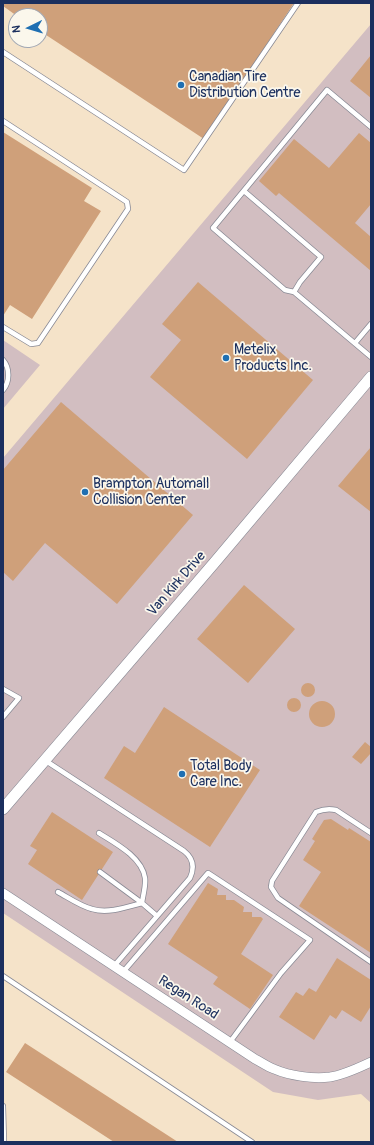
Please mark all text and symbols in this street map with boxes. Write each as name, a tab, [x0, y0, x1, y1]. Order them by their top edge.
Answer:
north arrow	[8, 8, 48, 48]
text: N	[10, 25, 23, 33]
place label: Canadian Tire Distribution Centre	[189, 69, 300, 102]
marker: Canadian Tire Distribution Centre	[176, 80, 186, 90]
place label: Metelix Products Inc.	[234, 342, 312, 374]
marker: Metelix Products Inc.	[221, 353, 231, 363]
place label: Brampton Automall Collision Center	[93, 476, 209, 508]
marker: Brampton Automall Collision Center	[80, 487, 90, 497]
street label: Van Kirk Drive	[144, 548, 210, 620]
place label: Total Body Care Inc.	[190, 758, 251, 790]
marker: Total Body Care Inc.	[177, 769, 187, 779]
street label: Regan Road	[155, 972, 221, 1024]

